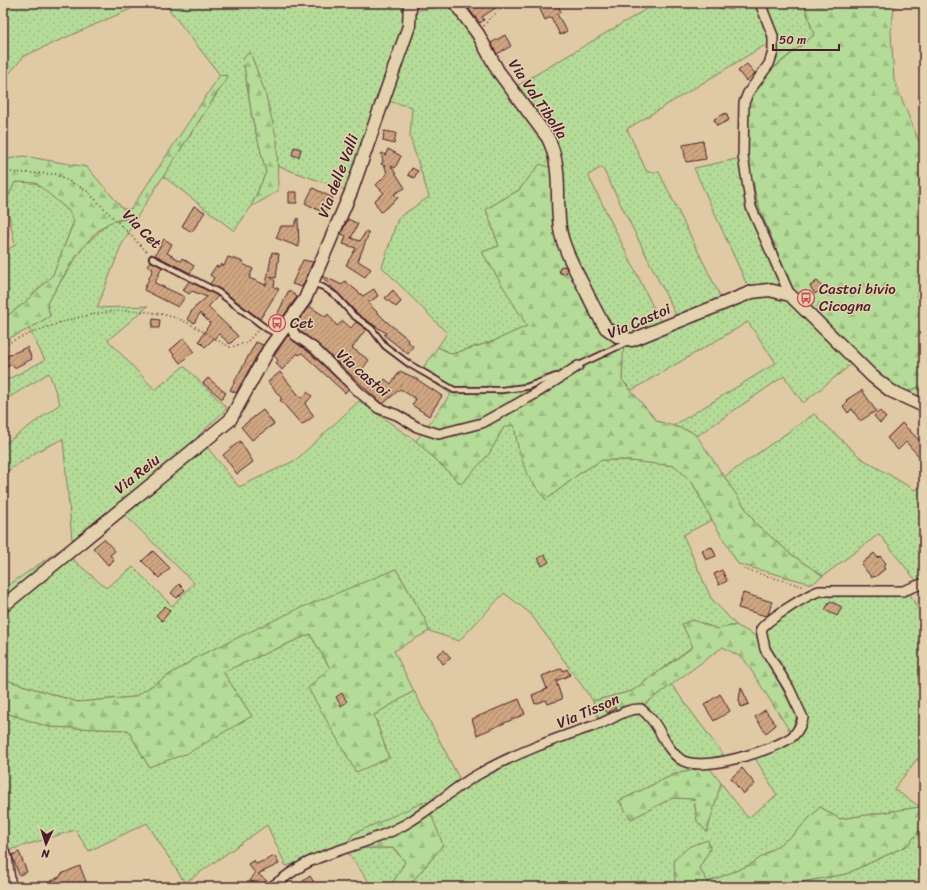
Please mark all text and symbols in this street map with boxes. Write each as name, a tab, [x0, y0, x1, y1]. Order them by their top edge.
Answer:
scale bar	[773, 26, 839, 52]
text: 50 m	[779, 29, 806, 51]
street label: Via Val Tibolla	[501, 53, 575, 145]
street label: Via delle Valli	[310, 130, 366, 222]
street label: Via Cet	[116, 203, 168, 255]
place label: Castoi bivio Cicogna	[819, 276, 896, 319]
bus stop icon: Castoi bivio Cicogna	[796, 288, 816, 308]
street label: Via Castoi	[603, 296, 676, 346]
place label: Cet	[290, 310, 314, 336]
bus stop icon: Cet	[267, 313, 287, 333]
street label: Via castoi	[330, 342, 396, 404]
street label: Via Reiu	[108, 447, 166, 501]
street label: Via Tisson	[552, 686, 624, 736]
north arrow	[26, 824, 66, 864]
text: N	[40, 844, 51, 863]

